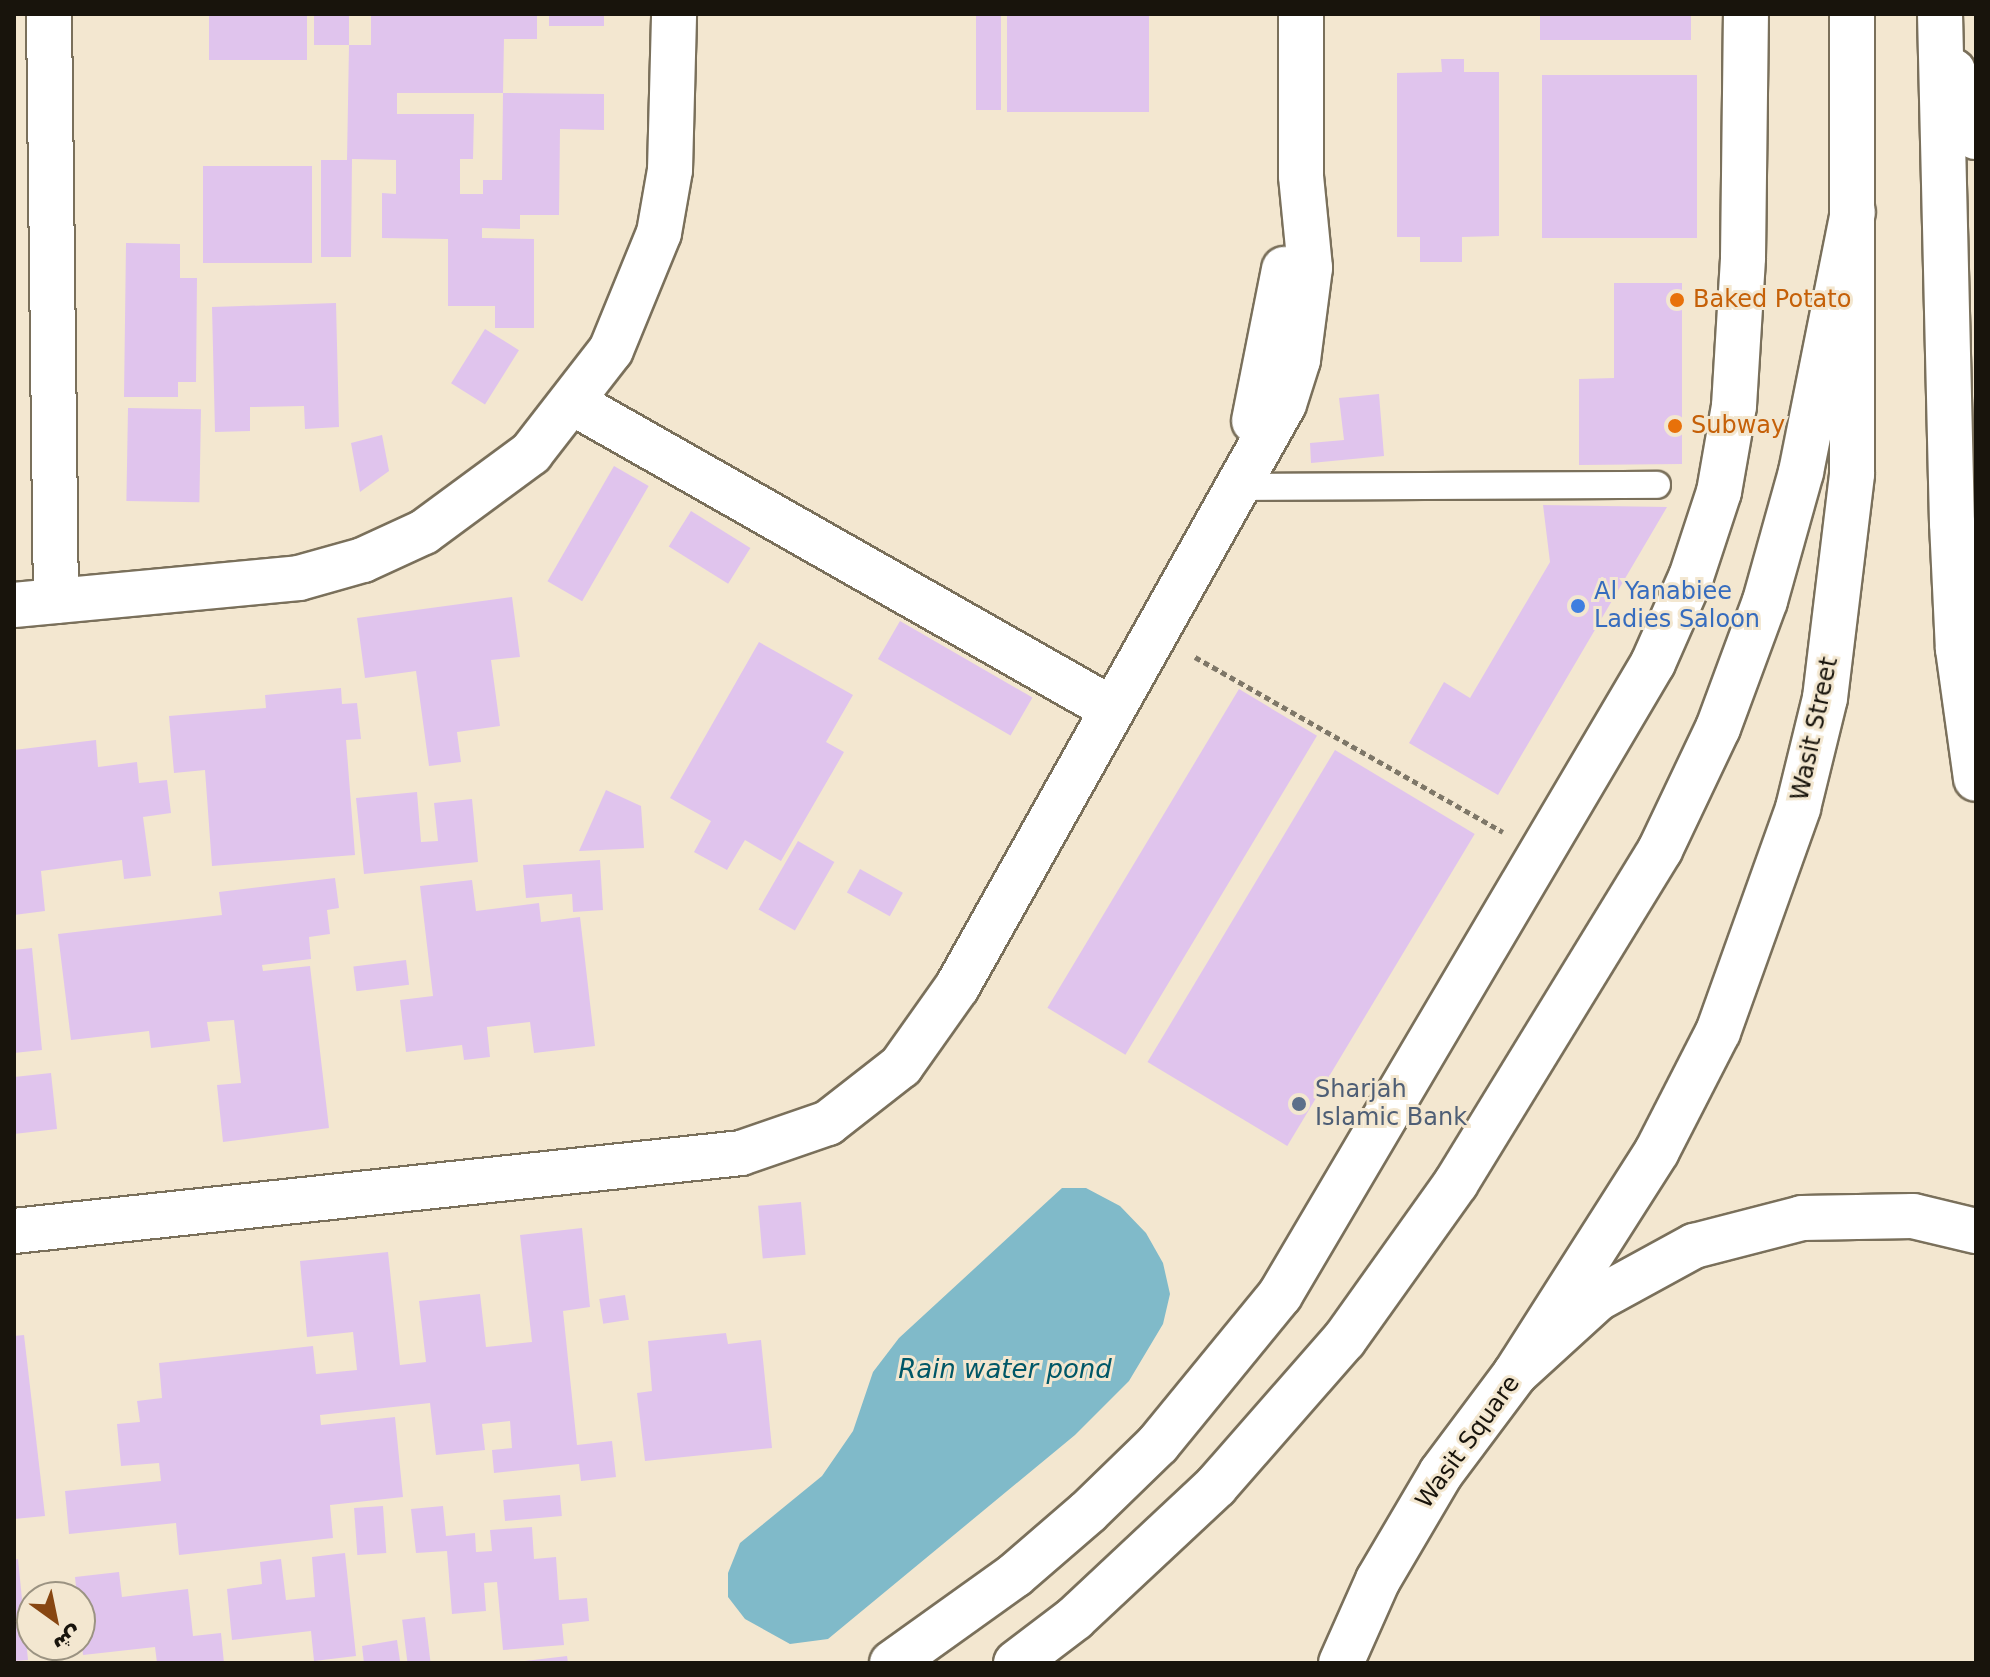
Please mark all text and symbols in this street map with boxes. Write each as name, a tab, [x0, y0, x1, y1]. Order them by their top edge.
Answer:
place label: Baked Potato	[1693, 286, 1851, 314]
marker: Baked Potato	[1668, 291, 1686, 309]
place label: Subway	[1691, 412, 1785, 440]
marker: Subway	[1666, 417, 1684, 435]
place label: Al Yanabiee Ladies Saloon	[1594, 578, 1760, 634]
marker: Al Yanabiee Ladies Saloon	[1569, 597, 1587, 615]
street label: Wasit Street	[1786, 655, 1844, 803]
place label: Sharjah Islamic Bank	[1315, 1076, 1467, 1132]
marker: Sharjah Islamic Bank	[1290, 1095, 1308, 1113]
water label: Rain water pond	[898, 1354, 1112, 1386]
street label: Wasit Square	[1410, 1370, 1526, 1514]
north arrow	[16, 1581, 96, 1661]
text: ش	[49, 1621, 88, 1659]

